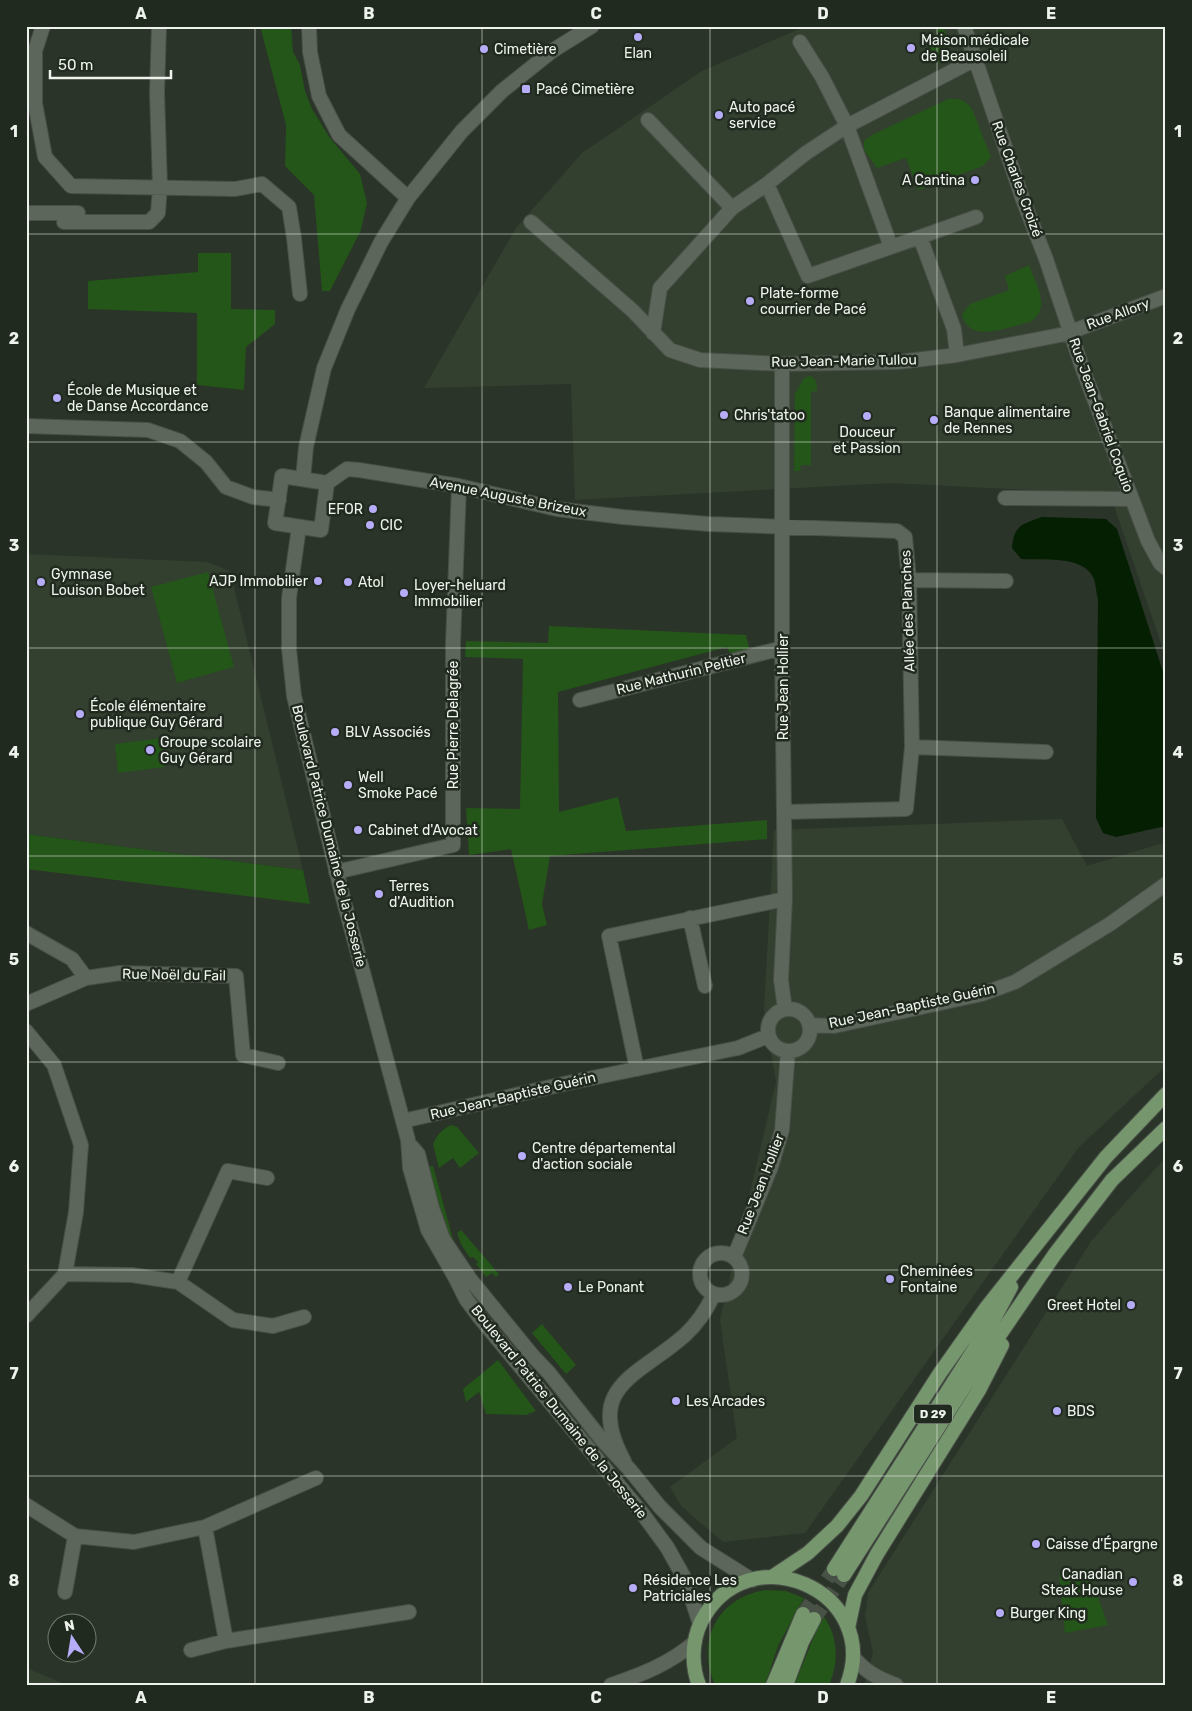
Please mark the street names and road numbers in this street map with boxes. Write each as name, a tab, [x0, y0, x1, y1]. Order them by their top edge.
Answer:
street label: Rue Charles Croizé	[988, 119, 1046, 240]
street label: Rue Allory	[1084, 295, 1152, 333]
street label: Rue Jean-Gabriel Coquio	[1065, 335, 1137, 495]
street label: Rue Jean-Marie Tullou	[771, 351, 917, 371]
street label: Avenue Auguste Brizeux	[428, 473, 588, 521]
street label: Allée des Planches	[897, 550, 919, 672]
street label: Rue Jean Hollier	[775, 633, 792, 740]
street label: Rue Mathurin Peltier	[614, 650, 748, 698]
street label: Rue Pierre Delagrée	[445, 660, 462, 789]
street label: Boulevard Patrice Dumaine de la Josserie	[288, 703, 370, 969]
street label: Rue Noël du Fail	[122, 966, 226, 984]
street label: Rue Jean-Baptiste Guérin	[827, 980, 997, 1032]
street label: Rue Jean-Baptiste Guérin	[428, 1069, 598, 1123]
street label: Rue Jean Hollier	[734, 1131, 788, 1237]
street label: Boulevard Patrice Dumaine de la Josserie	[468, 1302, 651, 1522]
road number: D 29	[914, 1405, 952, 1424]

